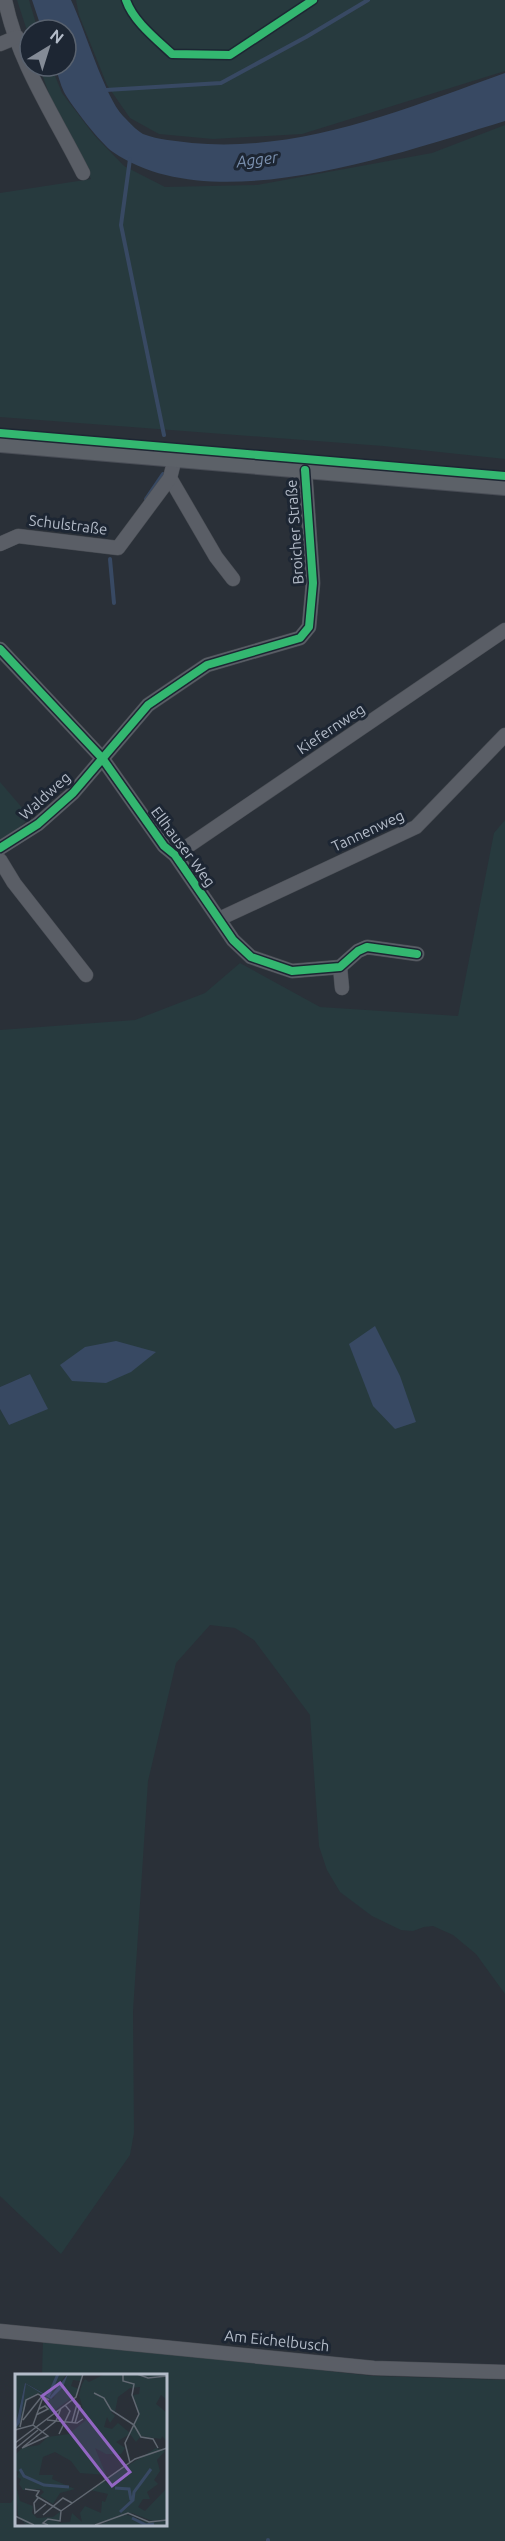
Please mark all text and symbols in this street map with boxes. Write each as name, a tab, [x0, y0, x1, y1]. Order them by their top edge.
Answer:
north arrow	[18, 18, 78, 78]
text: N	[47, 25, 67, 47]
water label: Agger	[234, 147, 280, 171]
street label: Broicher Straße	[282, 479, 307, 585]
street label: Schulstraße	[28, 511, 108, 538]
street label: Kiefernweg	[294, 700, 368, 757]
street label: Waldweg	[16, 768, 74, 823]
street label: Ellhauser Weg	[148, 803, 219, 890]
street label: Tannenweg	[329, 806, 407, 855]
street label: Am Eichelbusch	[224, 2327, 330, 2354]
inset map	[15, 2374, 166, 2526]

